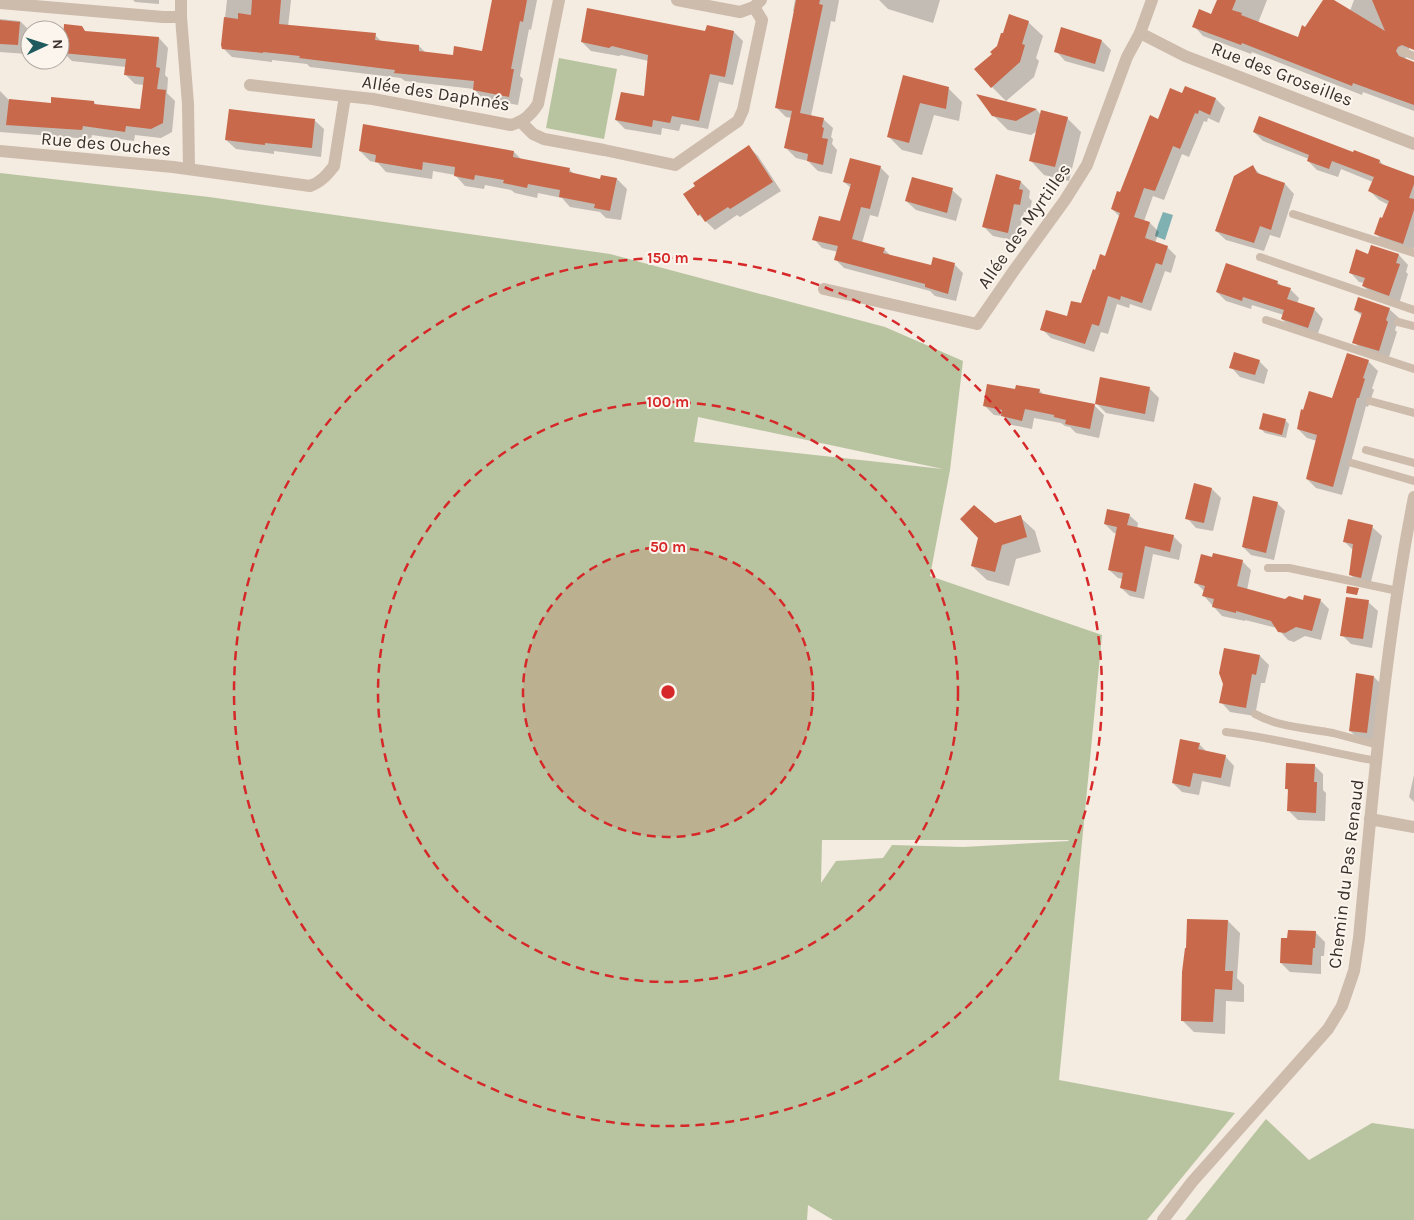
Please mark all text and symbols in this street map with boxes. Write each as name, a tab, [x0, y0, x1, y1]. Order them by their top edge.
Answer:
north arrow	[20, 20, 70, 70]
street label: Rue des Groseilles	[1208, 37, 1356, 111]
text: N	[49, 39, 66, 50]
street label: Allée des Daphnés	[360, 70, 512, 116]
street label: Rue des Ouches	[40, 127, 172, 161]
street label: Allée des Myrtilles	[973, 159, 1075, 293]
text: 150 m	[647, 249, 689, 267]
text: 100 m	[647, 393, 689, 411]
text: 50 m	[650, 538, 686, 556]
centre of rings	[659, 683, 677, 701]
street label: Chemin du Pas Renaud	[1323, 778, 1369, 970]

